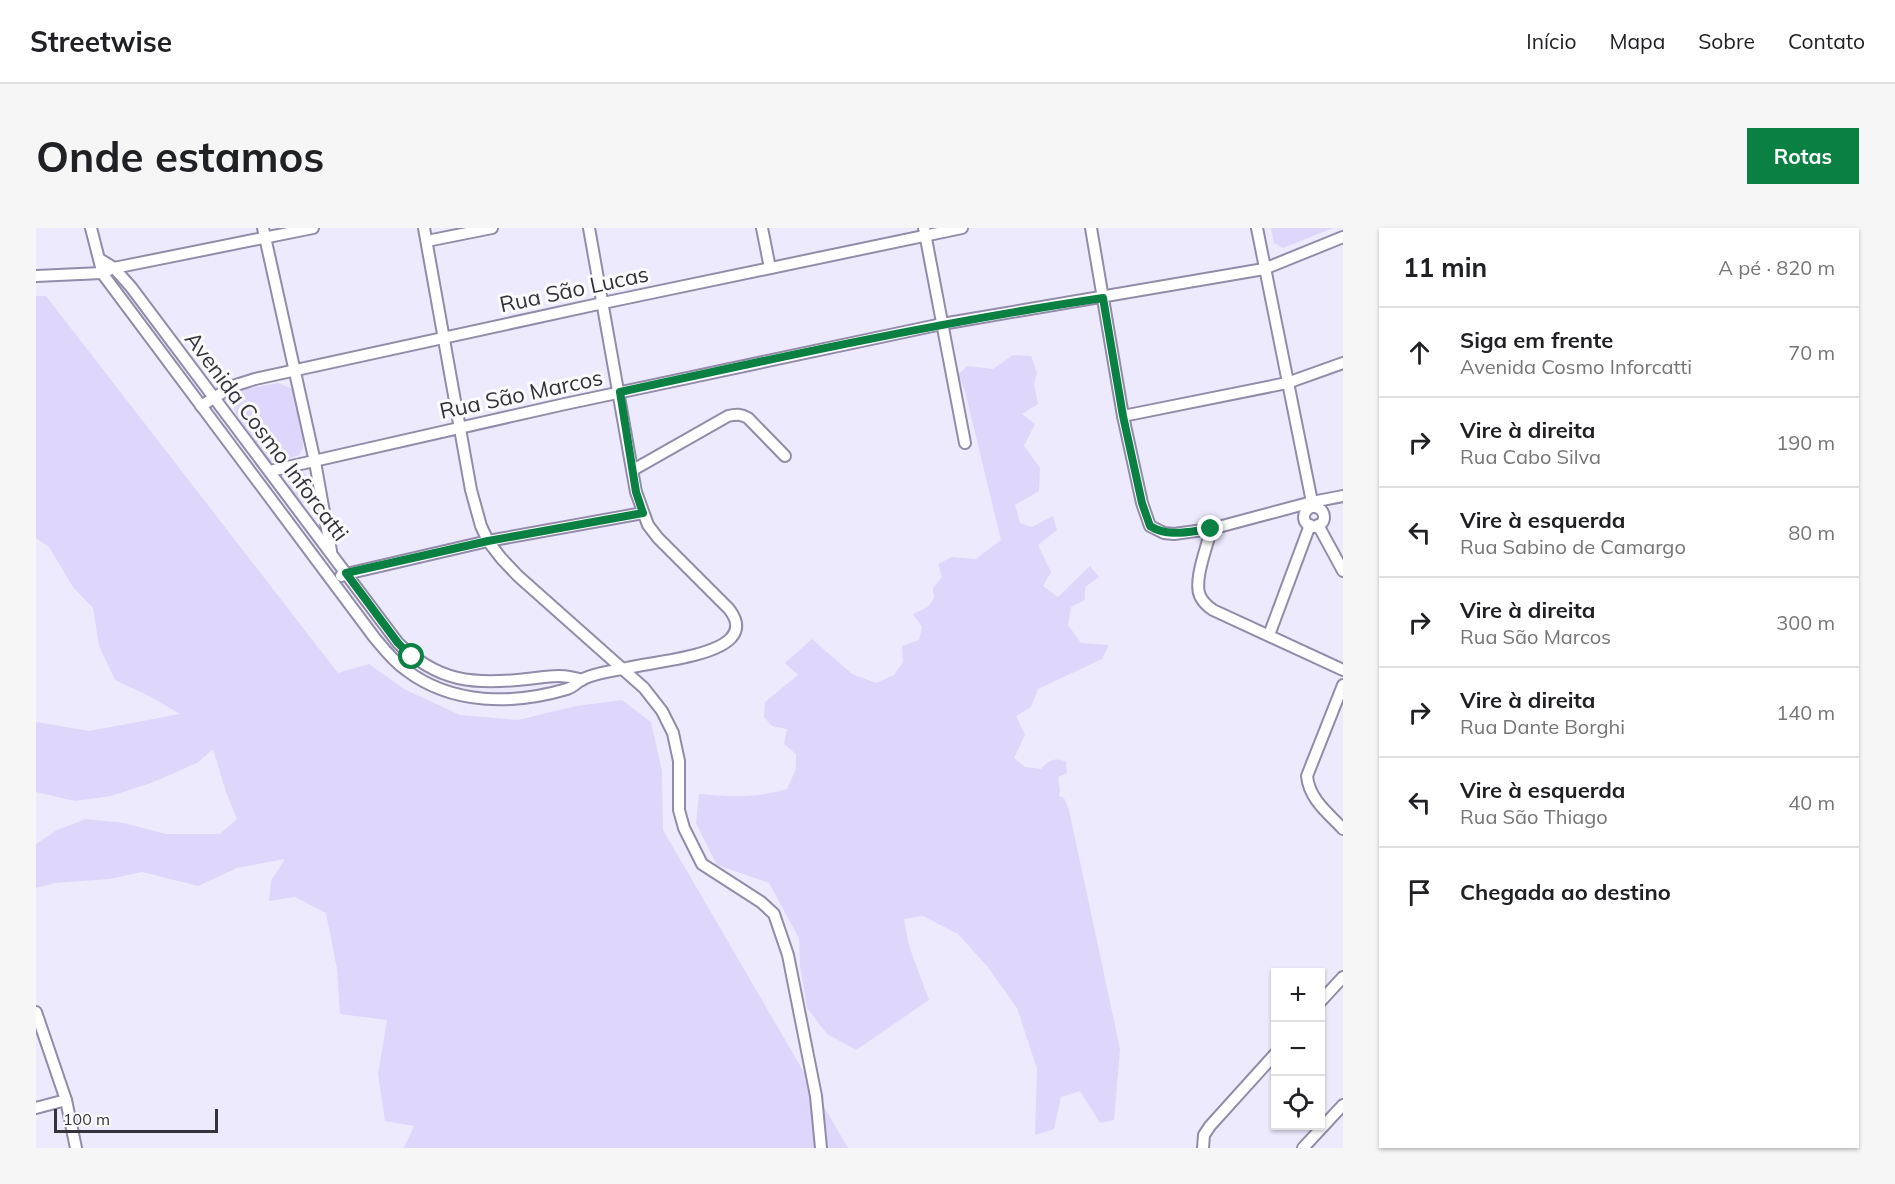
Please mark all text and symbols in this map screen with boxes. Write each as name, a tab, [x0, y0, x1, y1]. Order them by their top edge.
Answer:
text: Streetwise	[30, 24, 172, 59]
text: Início	[1526, 28, 1576, 54]
text: Mapa	[1609, 28, 1665, 54]
text: Sobre	[1698, 28, 1755, 54]
text: Contato	[1788, 28, 1865, 54]
button: Rotas	[1747, 128, 1859, 184]
text: Onde estamos	[36, 130, 324, 183]
text: 11 min	[1403, 251, 1487, 284]
text: A pé · 820 m	[1718, 255, 1835, 280]
street label: Rua São Lucas	[497, 260, 651, 318]
street label: Avenida Cosmo Inforcatti	[179, 326, 355, 546]
text: Siga em frente	[1460, 326, 1613, 354]
icon: ahead	[1403, 336, 1436, 369]
text: 70 m	[1788, 340, 1835, 365]
text: Avenida Cosmo Inforcatti	[1460, 354, 1692, 379]
street label: Rua São Marcos	[437, 363, 605, 425]
text: Vire à direita	[1460, 416, 1595, 444]
icon: right	[1403, 426, 1436, 459]
text: 190 m	[1776, 430, 1835, 455]
text: Rua Cabo Silva	[1460, 444, 1601, 469]
text: Vire à esquerda	[1460, 506, 1625, 534]
route end	[1197, 515, 1223, 541]
icon: left	[1403, 516, 1436, 549]
text: 80 m	[1788, 520, 1835, 545]
text: Rua Sabino de Camargo	[1460, 534, 1686, 559]
text: Vire à direita	[1460, 596, 1595, 624]
icon: right	[1403, 606, 1436, 639]
text: 300 m	[1776, 610, 1835, 635]
text: Rua São Marcos	[1460, 624, 1611, 649]
route start	[398, 643, 424, 669]
text: Vire à direita	[1460, 686, 1595, 714]
icon: right	[1403, 696, 1436, 729]
text: 140 m	[1776, 700, 1835, 725]
text: Rua Dante Borghi	[1460, 714, 1625, 739]
text: Vire à esquerda	[1460, 776, 1625, 804]
icon: left	[1403, 786, 1436, 819]
text: 40 m	[1788, 790, 1835, 815]
text: Rua São Thiago	[1460, 804, 1608, 829]
icon: arrive	[1403, 876, 1436, 909]
text: Chegada ao destino	[1460, 878, 1671, 906]
map controls	[1271, 968, 1325, 1130]
button: +	[1271, 968, 1325, 1022]
button: −	[1271, 1022, 1325, 1076]
button: locate	[1271, 1076, 1325, 1130]
scale bar	[54, 1106, 218, 1134]
text: 100 m	[63, 1109, 110, 1129]

